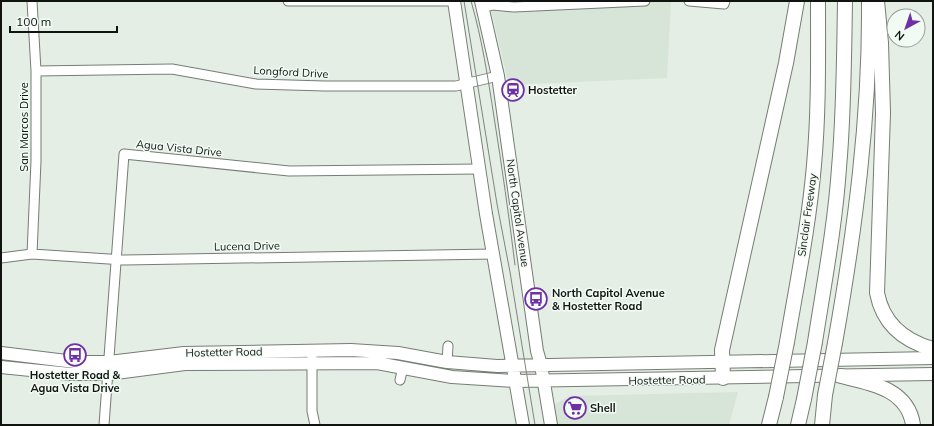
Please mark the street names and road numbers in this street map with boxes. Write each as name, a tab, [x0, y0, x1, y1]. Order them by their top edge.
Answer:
street label: Longford Drive	[253, 63, 329, 81]
street label: San Marcos Drive	[17, 82, 31, 172]
street label: Agua Vista Drive	[135, 137, 223, 159]
street label: North Capitol Avenue	[503, 158, 533, 268]
street label: Sinclair Freeway	[794, 172, 820, 257]
street label: Lucena Drive	[214, 238, 280, 254]
street label: Hostetter Road	[185, 344, 263, 360]
street label: Hostetter Road	[628, 372, 706, 388]

